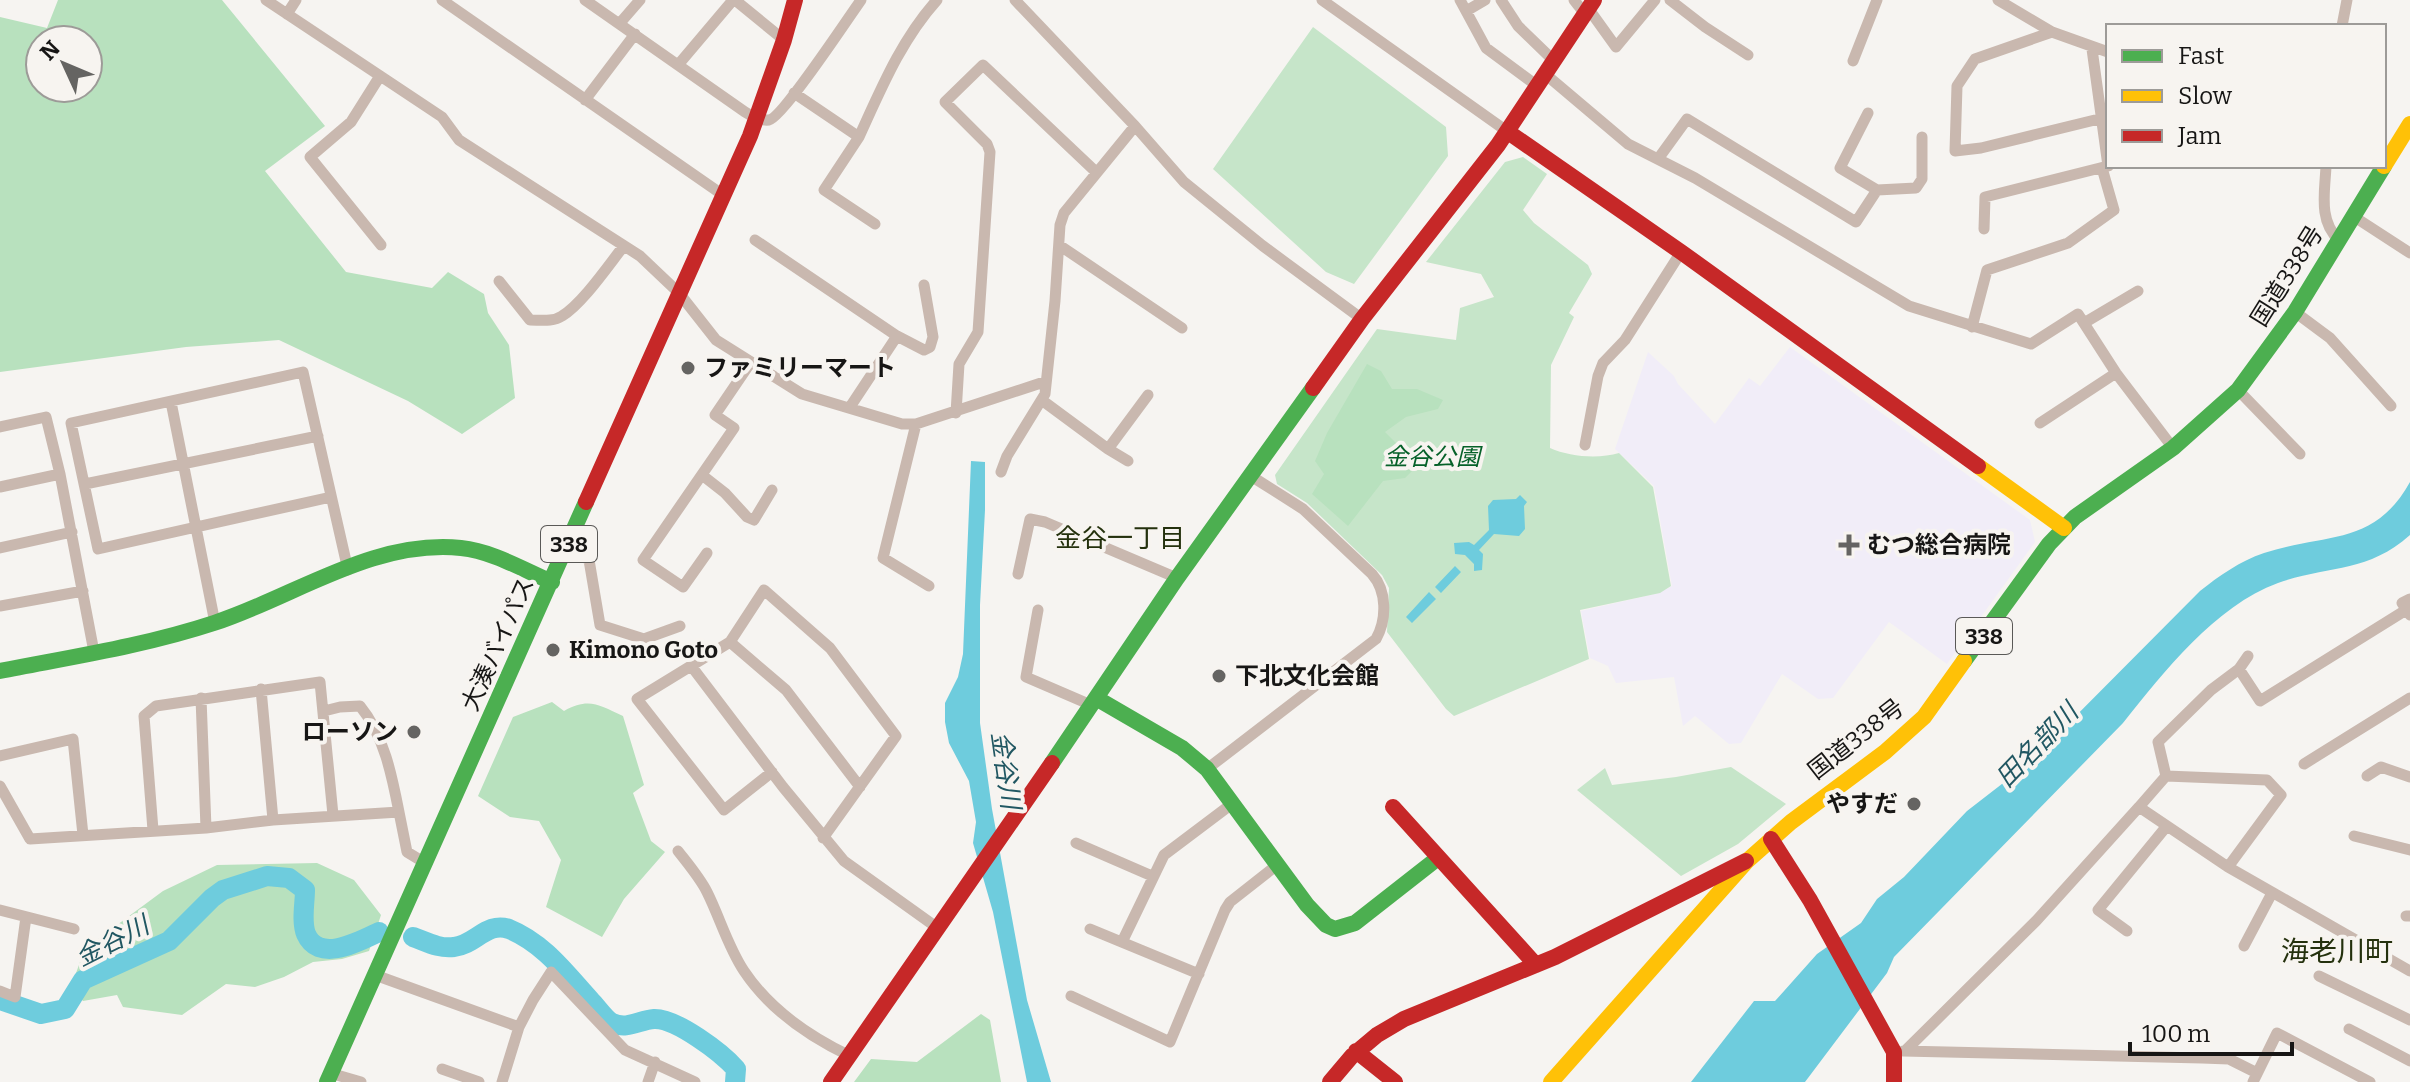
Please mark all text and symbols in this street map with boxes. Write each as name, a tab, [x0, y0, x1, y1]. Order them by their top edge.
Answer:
north arrow	[24, 24, 104, 104]
legend	[2106, 24, 2386, 168]
text: N	[34, 35, 66, 66]
text: Fast	[2178, 42, 2224, 70]
text: Slow	[2178, 82, 2233, 110]
text: Jam	[2177, 122, 2222, 150]
street label: 国道338号	[2245, 221, 2329, 331]
place label: ファミリーマート	[704, 354, 896, 382]
marker: ファミリーマート	[679, 359, 697, 377]
park label: 金谷公園	[1384, 443, 1483, 471]
district label: 金谷一丁目	[1055, 523, 1185, 554]
road number: 338	[541, 526, 597, 562]
place label: むつ総合病院	[1867, 531, 2011, 559]
marker: むつ総合病院	[1838, 534, 1860, 556]
street label: 大湊バイパス	[456, 573, 540, 715]
road number: 338	[1956, 618, 2012, 654]
place label: Kimono Goto	[569, 636, 718, 664]
marker: Kimono Goto	[544, 641, 562, 659]
place label: 下北文化会館	[1235, 662, 1379, 690]
marker: 下北文化会館	[1210, 667, 1228, 685]
street label: 国道338号	[1803, 693, 1909, 785]
water label: 田名部川	[1990, 695, 2087, 794]
place label: ローソン	[302, 718, 398, 746]
marker: ローソン	[405, 723, 423, 741]
water label: 金谷川	[985, 729, 1027, 814]
place label: やすだ	[1826, 790, 1898, 818]
marker: やすだ	[1905, 795, 1923, 813]
water label: 金谷川	[70, 909, 157, 973]
district label: 海老川町	[2281, 935, 2393, 968]
scale bar	[2130, 1006, 2292, 1056]
text: 100 m	[2142, 1020, 2210, 1048]

